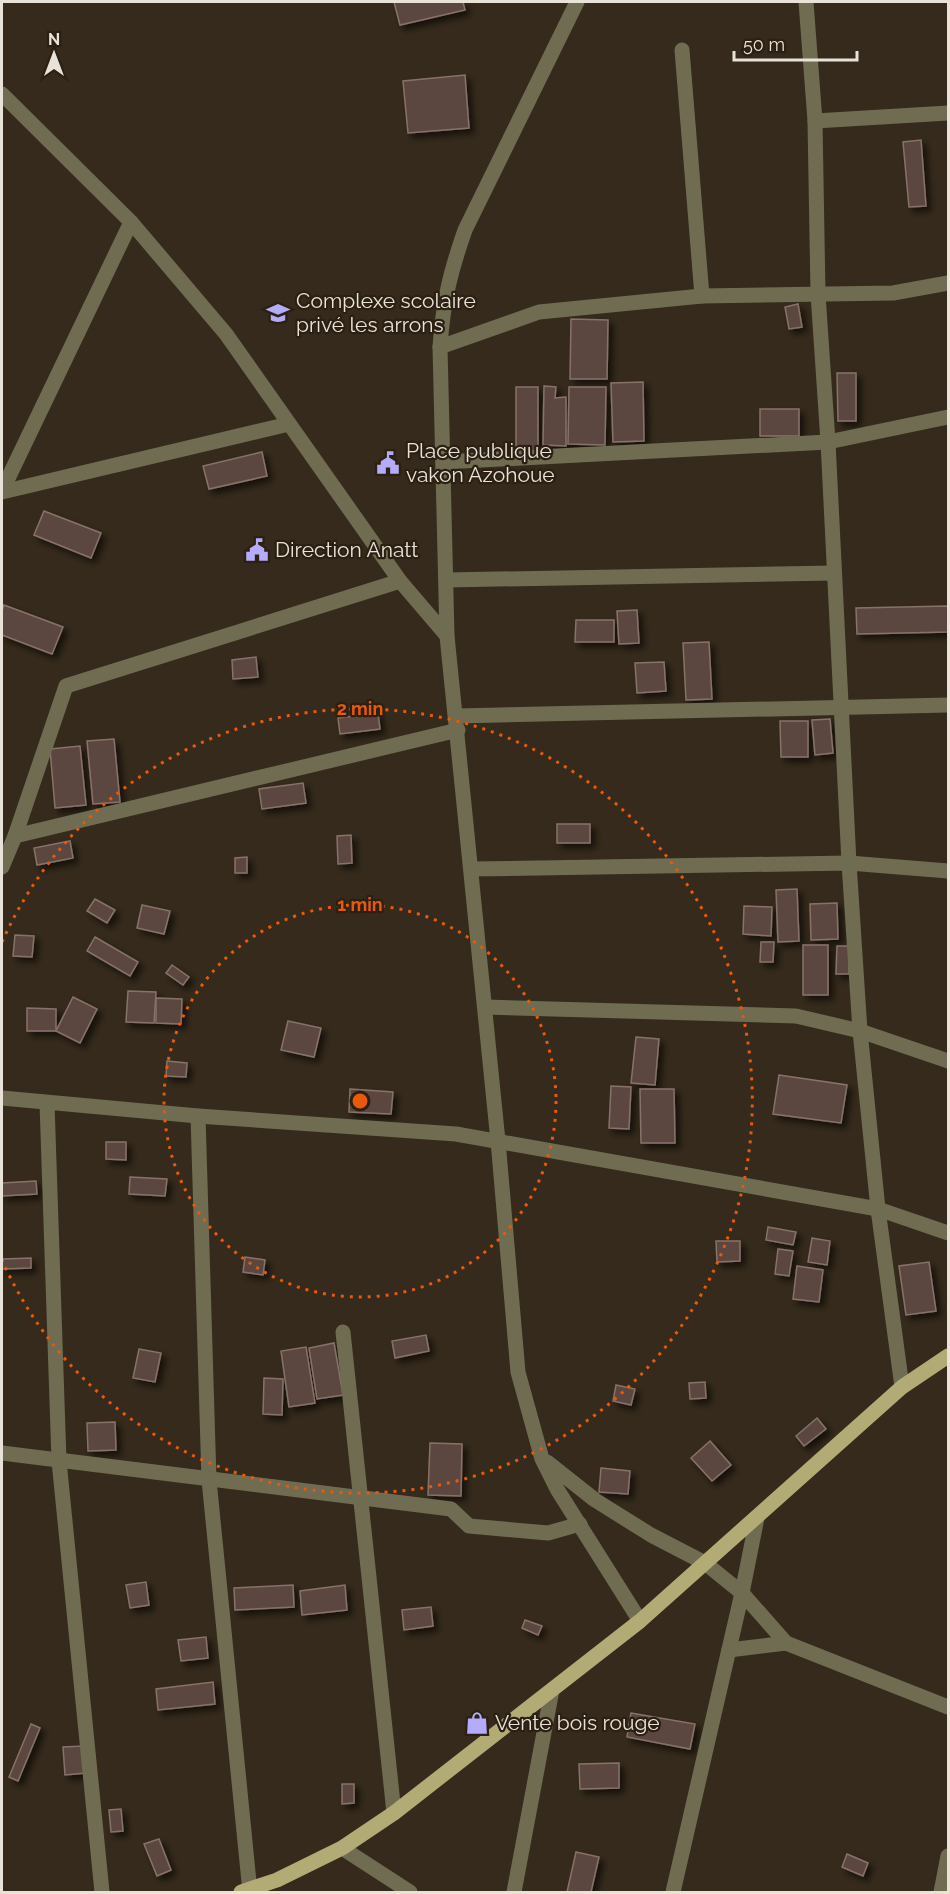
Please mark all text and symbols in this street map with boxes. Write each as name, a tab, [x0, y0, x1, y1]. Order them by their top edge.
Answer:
north arrow	[24, 24, 84, 84]
scale bar	[734, 24, 857, 62]
text: N	[48, 30, 60, 49]
text: 50 m	[743, 34, 785, 55]
place label: Complexe scolaire privé les arrons	[296, 288, 476, 337]
school or university icon: Complexe scolaire privé les arrons	[265, 300, 291, 326]
place label: Place publique vakon Azohoue	[406, 438, 555, 487]
public building icon: Place publique vakon Azohoue	[375, 450, 401, 476]
public building icon: Direction Anatt	[244, 537, 270, 563]
place label: Direction Anatt	[275, 537, 418, 562]
text: 2 min	[337, 698, 383, 719]
text: 1 min	[337, 894, 383, 915]
centre of rings	[350, 1091, 370, 1111]
shop icon: Vente bois rouge	[464, 1710, 490, 1736]
place label: Vente bois rouge	[495, 1710, 660, 1735]

